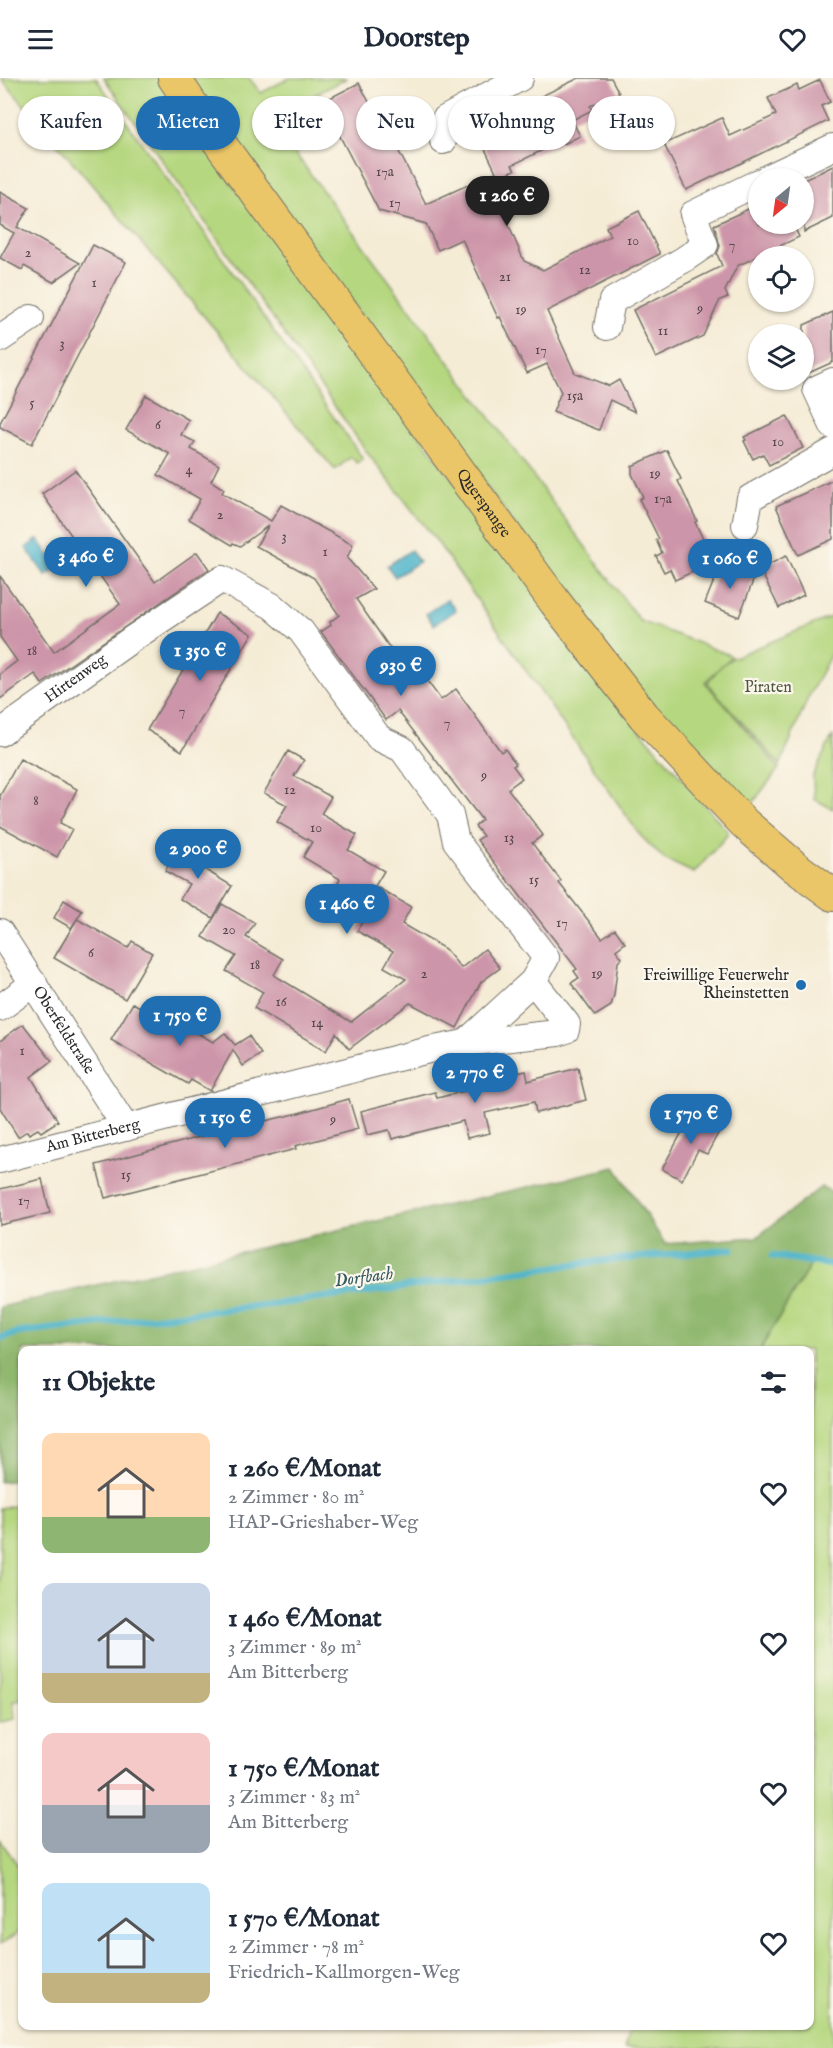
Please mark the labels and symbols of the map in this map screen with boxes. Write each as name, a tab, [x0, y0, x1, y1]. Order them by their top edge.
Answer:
house number: 17a	[376, 163, 395, 181]
north arrow	[748, 168, 814, 234]
pin: 1 260 €	[452, 176, 562, 227]
house number: 17	[389, 194, 401, 212]
house number: 10	[627, 232, 639, 250]
house number: 7	[729, 236, 735, 254]
house number: 2	[25, 244, 32, 262]
house number: 12	[579, 261, 591, 279]
house number: 21	[499, 268, 511, 286]
house number: 1	[91, 274, 97, 292]
house number: 9	[696, 300, 703, 318]
house number: 19	[515, 301, 527, 319]
house number: 11	[658, 322, 668, 340]
house number: 3	[59, 335, 65, 353]
house number: 17	[535, 341, 547, 359]
house number: 15a	[567, 387, 584, 405]
house number: 5	[29, 394, 35, 412]
house number: 6	[155, 416, 162, 434]
house number: 10	[772, 433, 784, 451]
house number: 4	[186, 461, 193, 479]
street label: Querspange	[451, 465, 515, 542]
house number: 19	[649, 465, 661, 483]
house number: 17a	[654, 490, 673, 508]
house number: 2	[217, 506, 224, 524]
house number: 3	[281, 528, 287, 546]
pin: 3 460 €	[31, 537, 141, 588]
pin: 1 060 €	[675, 539, 785, 590]
house number: 1	[322, 543, 328, 561]
pin: 1 350 €	[145, 631, 255, 682]
house number: 18	[27, 642, 37, 660]
pin: 930 €	[359, 646, 443, 697]
street label: Hirtenweg	[41, 650, 111, 708]
park label: Piraten	[744, 678, 792, 698]
house number: 7	[179, 702, 185, 720]
house number: 7	[444, 714, 450, 732]
house number: 9	[480, 767, 487, 785]
house number: 12	[284, 781, 296, 799]
house number: 8	[33, 792, 39, 810]
house number: 10	[310, 819, 322, 837]
pin: 2 900 €	[143, 829, 253, 880]
house number: 13	[504, 829, 514, 847]
house number: 15	[529, 871, 539, 889]
pin: 1 460 €	[292, 884, 402, 935]
house number: 17	[556, 914, 568, 932]
house number: 20	[222, 921, 236, 939]
house number: 6	[88, 944, 95, 962]
house number: 18	[250, 956, 260, 974]
house number: 2	[421, 965, 428, 983]
house number: 19	[591, 965, 603, 983]
place label: Freiwillige Feuerwehr Rheinstetten	[643, 966, 789, 1004]
marker: Freiwillige Feuerwehr Rheinstetten	[794, 978, 808, 992]
street label: Oberfeldstraße	[28, 983, 99, 1078]
house number: 16	[275, 993, 288, 1011]
pin: 1 750 €	[125, 996, 235, 1047]
house number: 14	[311, 1014, 323, 1032]
house number: 1	[19, 1042, 25, 1060]
pin: 2 770 €	[420, 1053, 530, 1104]
pin: 1 570 €	[636, 1094, 746, 1145]
pin: 1 150 €	[170, 1098, 280, 1149]
house number: 9	[329, 1111, 336, 1129]
street label: Am Bitterberg	[43, 1114, 142, 1158]
house number: 15	[121, 1166, 131, 1184]
house number: 17	[18, 1192, 30, 1210]
water label: Dorfbach	[333, 1262, 395, 1293]

